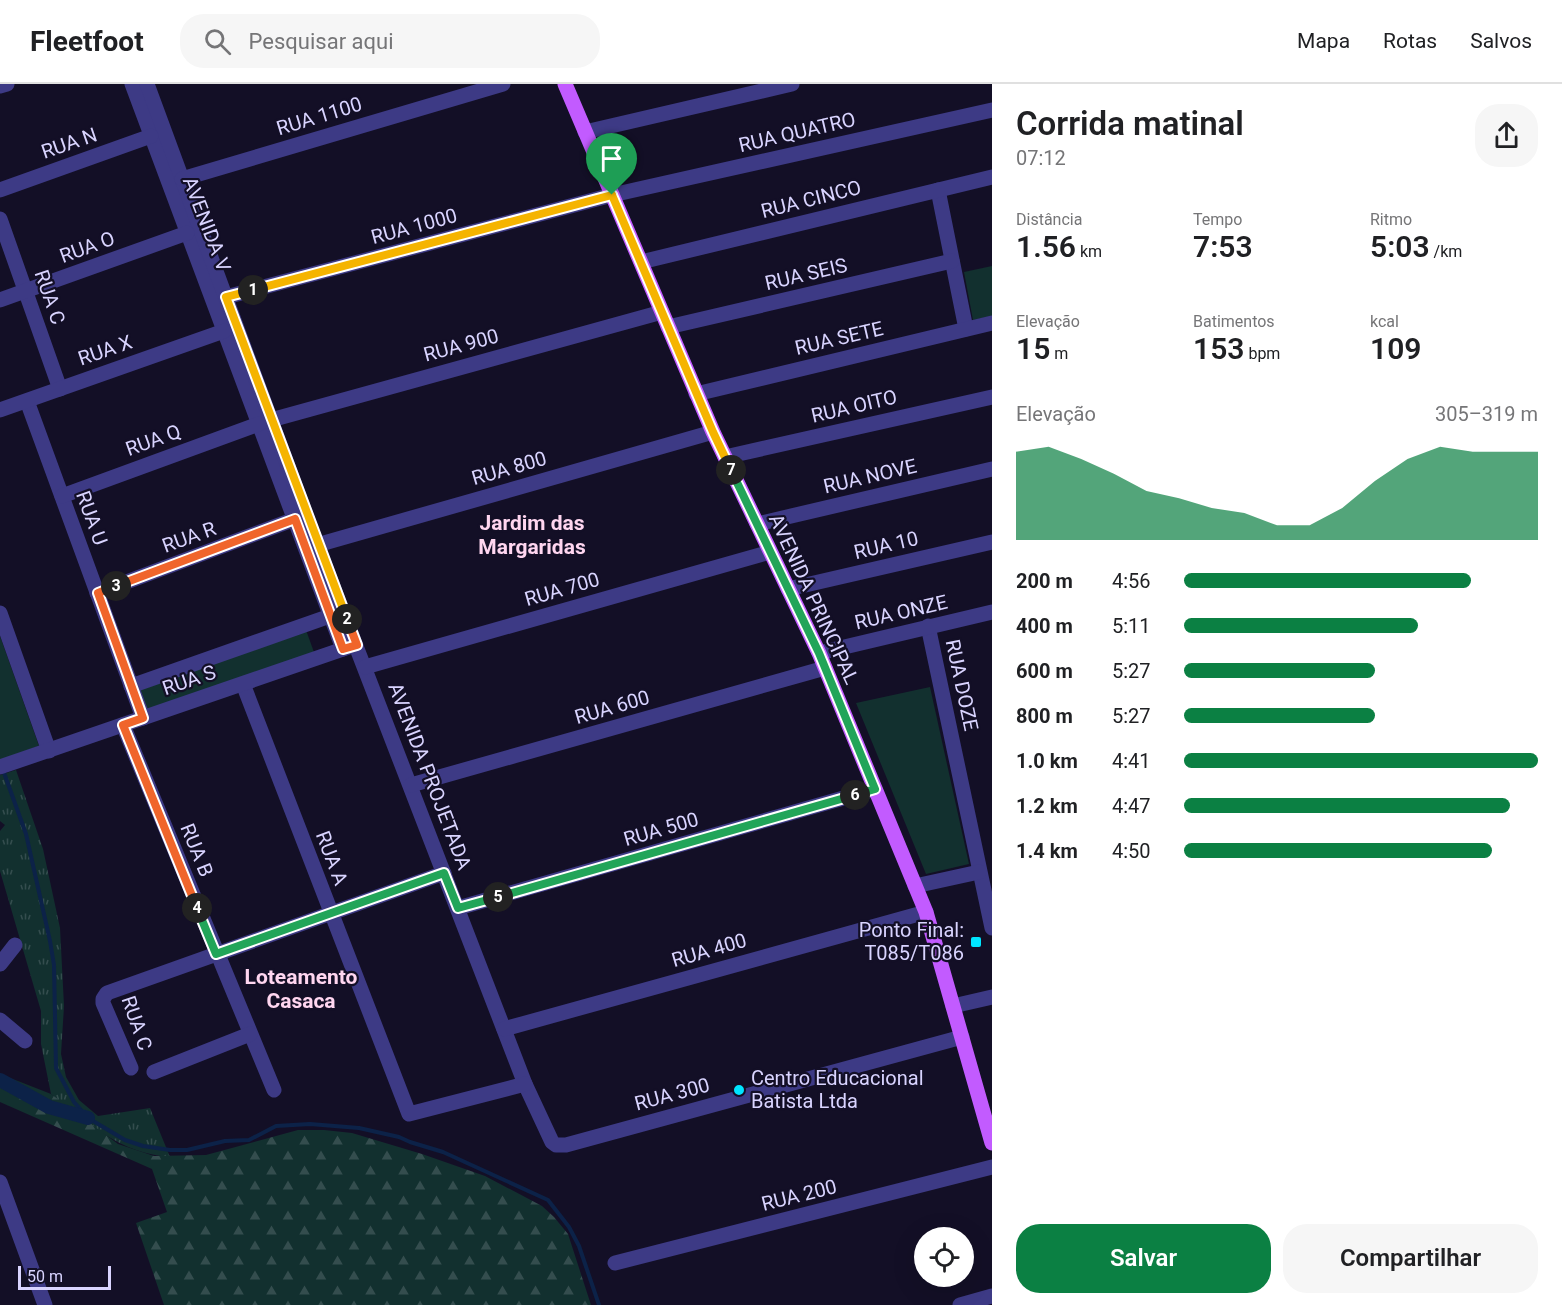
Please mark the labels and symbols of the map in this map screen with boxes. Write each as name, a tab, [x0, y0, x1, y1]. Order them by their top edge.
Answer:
street label: RUA 1100	[273, 92, 365, 140]
street label: RUA QUATRO	[736, 107, 858, 157]
street label: RUA N	[38, 122, 100, 164]
pin	[586, 133, 637, 195]
street label: AVENIDA V	[178, 173, 236, 275]
street label: RUA CINCO	[758, 175, 864, 223]
street label: RUA 1000	[368, 203, 460, 249]
street label: RUA O	[56, 226, 118, 268]
street label: RUA SEIS	[763, 253, 850, 295]
street label: RUA C	[30, 267, 70, 327]
pin: 1	[238, 275, 268, 305]
street label: RUA SETE	[793, 316, 885, 360]
street label: RUA 900	[421, 323, 501, 367]
street label: RUA X	[75, 329, 136, 370]
street label: RUA OITO	[809, 384, 899, 428]
street label: RUA Q	[122, 419, 184, 461]
street label: RUA 800	[469, 446, 549, 490]
street label: RUA NOVE	[821, 454, 919, 498]
pin: 7	[716, 455, 746, 485]
street label: RUA U	[71, 488, 113, 548]
street label: AVENIDA PRINCIPAL	[764, 510, 864, 688]
district label: Jardim das Margaridas	[478, 511, 586, 559]
street label: RUA R	[159, 516, 219, 558]
street label: RUA 10	[851, 526, 921, 564]
street label: RUA 700	[522, 567, 602, 611]
pin: 3	[101, 571, 131, 601]
street label: RUA ONZE	[852, 590, 950, 634]
pin: 2	[332, 604, 362, 634]
street label: RUA DOZE	[941, 637, 983, 733]
street label: RUA S	[159, 660, 219, 700]
street label: AVENIDA PROJETADA	[383, 679, 477, 873]
street label: RUA 600	[572, 685, 652, 729]
pin: 6	[840, 780, 870, 810]
street label: RUA 500	[621, 807, 701, 851]
street label: RUA B	[175, 820, 219, 880]
street label: RUA A	[311, 827, 353, 889]
pin: 5	[483, 882, 513, 912]
pin: 4	[182, 893, 212, 923]
place label: Ponto Final: T085/T086	[859, 918, 964, 965]
street label: RUA 400	[669, 928, 749, 972]
marker: Ponto Final: T085/T086	[969, 935, 983, 949]
district label: Loteamento Casaca	[245, 965, 358, 1013]
street label: RUA C	[117, 993, 157, 1053]
place label: Centro Educacional Batista Ltda	[751, 1066, 924, 1113]
street label: RUA 300	[632, 1072, 712, 1116]
marker: Centro Educacional Batista Ltda	[732, 1083, 746, 1097]
street label: RUA 200	[759, 1174, 839, 1216]
scale bar	[18, 1263, 111, 1290]

